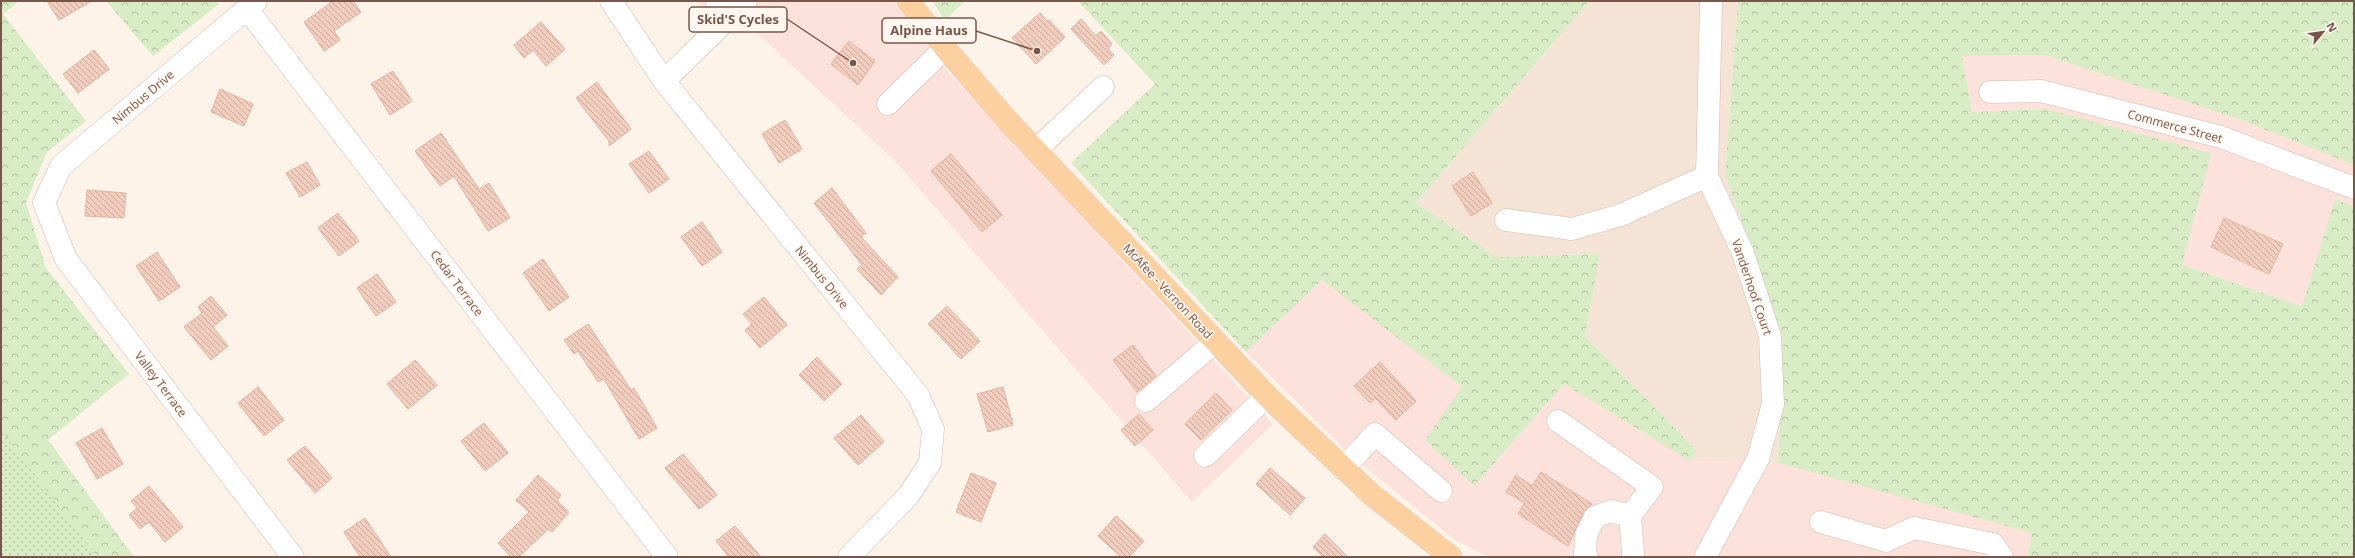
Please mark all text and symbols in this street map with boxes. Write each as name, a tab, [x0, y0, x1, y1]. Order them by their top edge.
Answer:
callout: Skid'S Cycles	[689, 7, 787, 32]
text: Skid'S Cycles	[697, 10, 779, 28]
north arrow	[2303, 12, 2343, 52]
callout: Alpine Haus	[882, 18, 976, 43]
text: N	[2323, 19, 2341, 34]
text: Alpine Haus	[890, 21, 968, 39]
street label: Nimbus Drive	[108, 66, 178, 128]
street label: Commerce Street	[2126, 105, 2224, 147]
street label: Vanderhoof Court	[1728, 237, 1776, 337]
street label: McAfee - Vernon Road	[1119, 240, 1217, 342]
street label: Nimbus Drive	[791, 242, 853, 312]
street label: Cedar Terrace	[427, 246, 488, 320]
street label: Valley Terrace	[131, 348, 191, 420]

